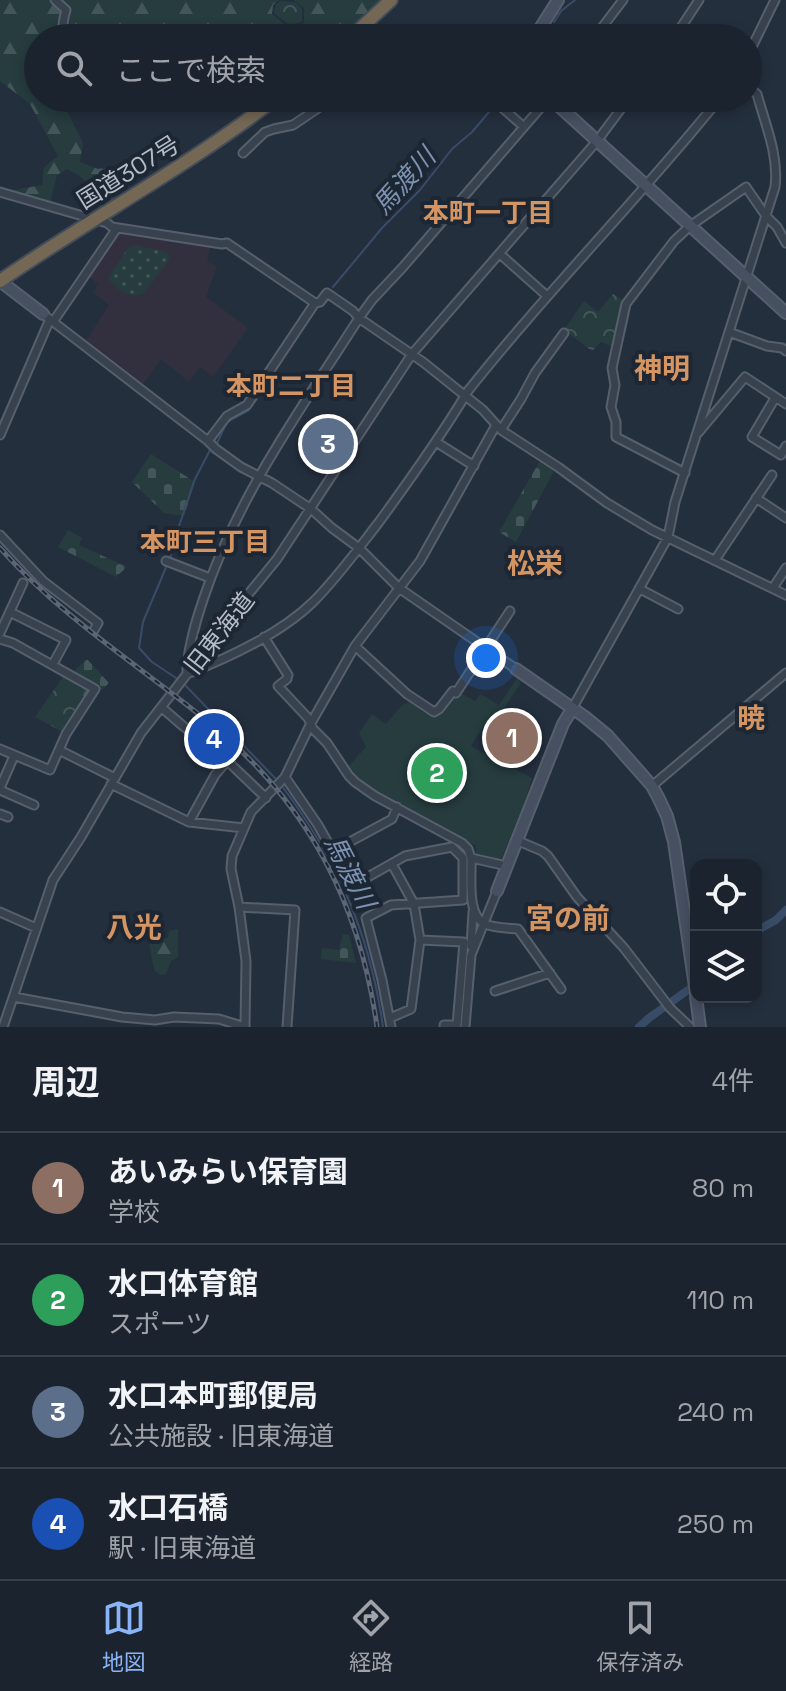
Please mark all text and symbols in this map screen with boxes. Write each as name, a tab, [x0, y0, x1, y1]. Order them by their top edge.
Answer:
search box	[24, 24, 762, 112]
icon: search	[52, 46, 96, 90]
text: ここで検索	[116, 51, 266, 90]
street label: 国道307号	[71, 128, 185, 216]
water label: 馬渡川	[365, 138, 445, 221]
district label: 本町一丁目	[423, 196, 553, 230]
district label: 神明	[634, 350, 690, 386]
district label: 本町二丁目	[226, 369, 356, 403]
pin: 3	[302, 414, 354, 474]
district label: 本町三丁目	[140, 525, 270, 559]
district label: 松栄	[507, 545, 563, 581]
street label: 旧東海道	[177, 586, 261, 680]
your location	[466, 638, 506, 678]
district label: 暁	[737, 700, 765, 736]
pin: 1	[486, 708, 538, 768]
pin: 4	[188, 709, 240, 769]
pin: 2	[411, 743, 463, 803]
water label: 馬渡川	[317, 830, 384, 917]
map controls	[690, 859, 762, 1003]
button: locate	[690, 859, 762, 931]
district label: 宮の前	[526, 900, 610, 936]
district label: 八光	[106, 909, 162, 945]
button: layers	[690, 931, 762, 1003]
text: 周辺	[32, 1061, 100, 1104]
text: 4件	[712, 1064, 754, 1098]
text: あいみらい保育園	[108, 1152, 348, 1191]
text: 1	[52, 1171, 64, 1205]
text: 80 m	[692, 1171, 754, 1205]
text: 学校	[108, 1195, 160, 1229]
text: 水口体育館	[108, 1264, 258, 1303]
text: 2	[50, 1283, 66, 1317]
text: 110 m	[687, 1283, 754, 1317]
text: スポーツ	[108, 1307, 211, 1341]
text: 水口本町郵便局	[108, 1376, 318, 1415]
text: 3	[50, 1395, 66, 1429]
text: 240 m	[677, 1395, 754, 1429]
text: 公共施設 · 旧東海道	[108, 1419, 334, 1453]
text: 水口石橋	[108, 1488, 228, 1527]
text: 4	[50, 1507, 66, 1541]
text: 250 m	[677, 1507, 754, 1541]
text: 駅 · 旧東海道	[108, 1531, 256, 1565]
tab: 地図	[102, 1596, 146, 1676]
tab: 経路	[349, 1596, 393, 1676]
tab: 保存済み	[596, 1596, 684, 1676]

